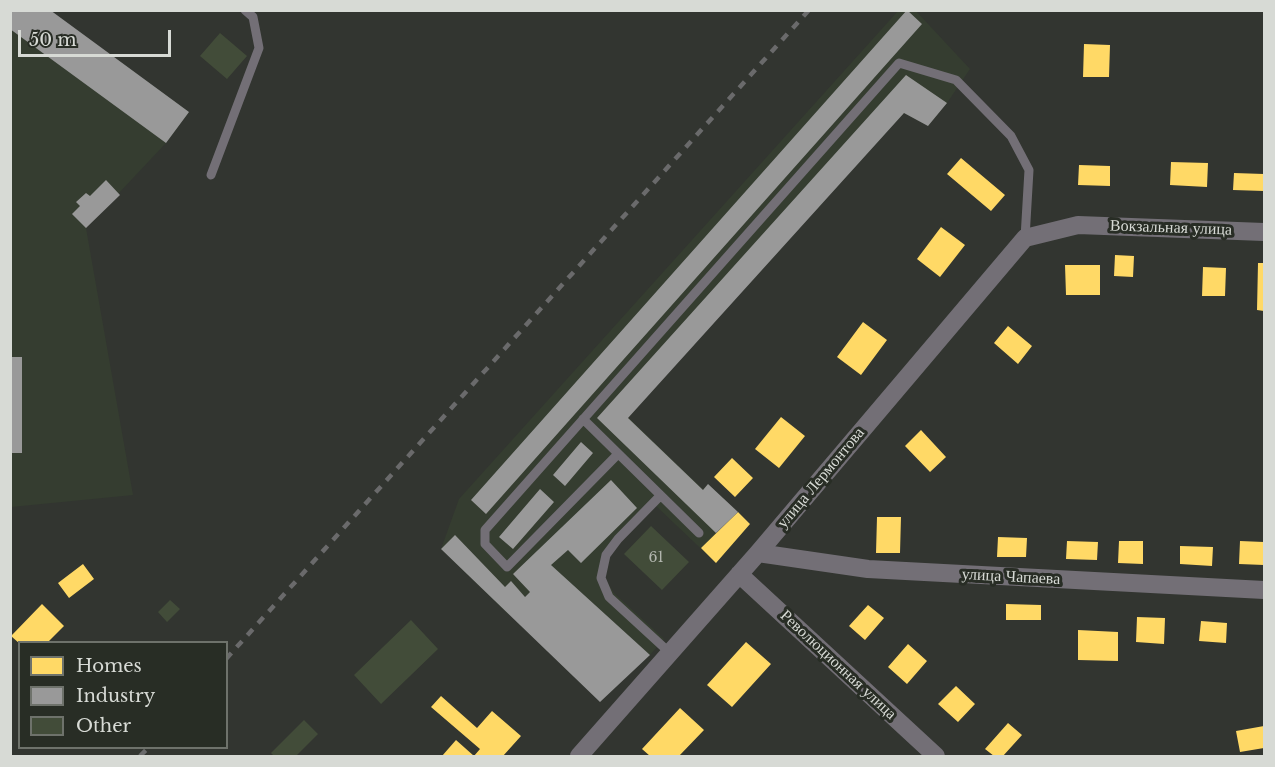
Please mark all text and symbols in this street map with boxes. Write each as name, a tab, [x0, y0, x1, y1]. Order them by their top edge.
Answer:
scale bar	[21, 18, 174, 56]
text: 50 m	[29, 29, 77, 51]
street label: Вокзальная улица	[1110, 216, 1232, 240]
street label: улица Лермонтова	[773, 424, 869, 532]
house number: 61	[648, 550, 664, 566]
street label: улица Чапаева	[961, 565, 1061, 589]
street label: Революционная улица	[776, 606, 900, 724]
legend	[18, 641, 228, 749]
text: Homes	[76, 655, 142, 677]
text: Industry	[76, 685, 155, 707]
text: Other	[76, 715, 131, 737]

